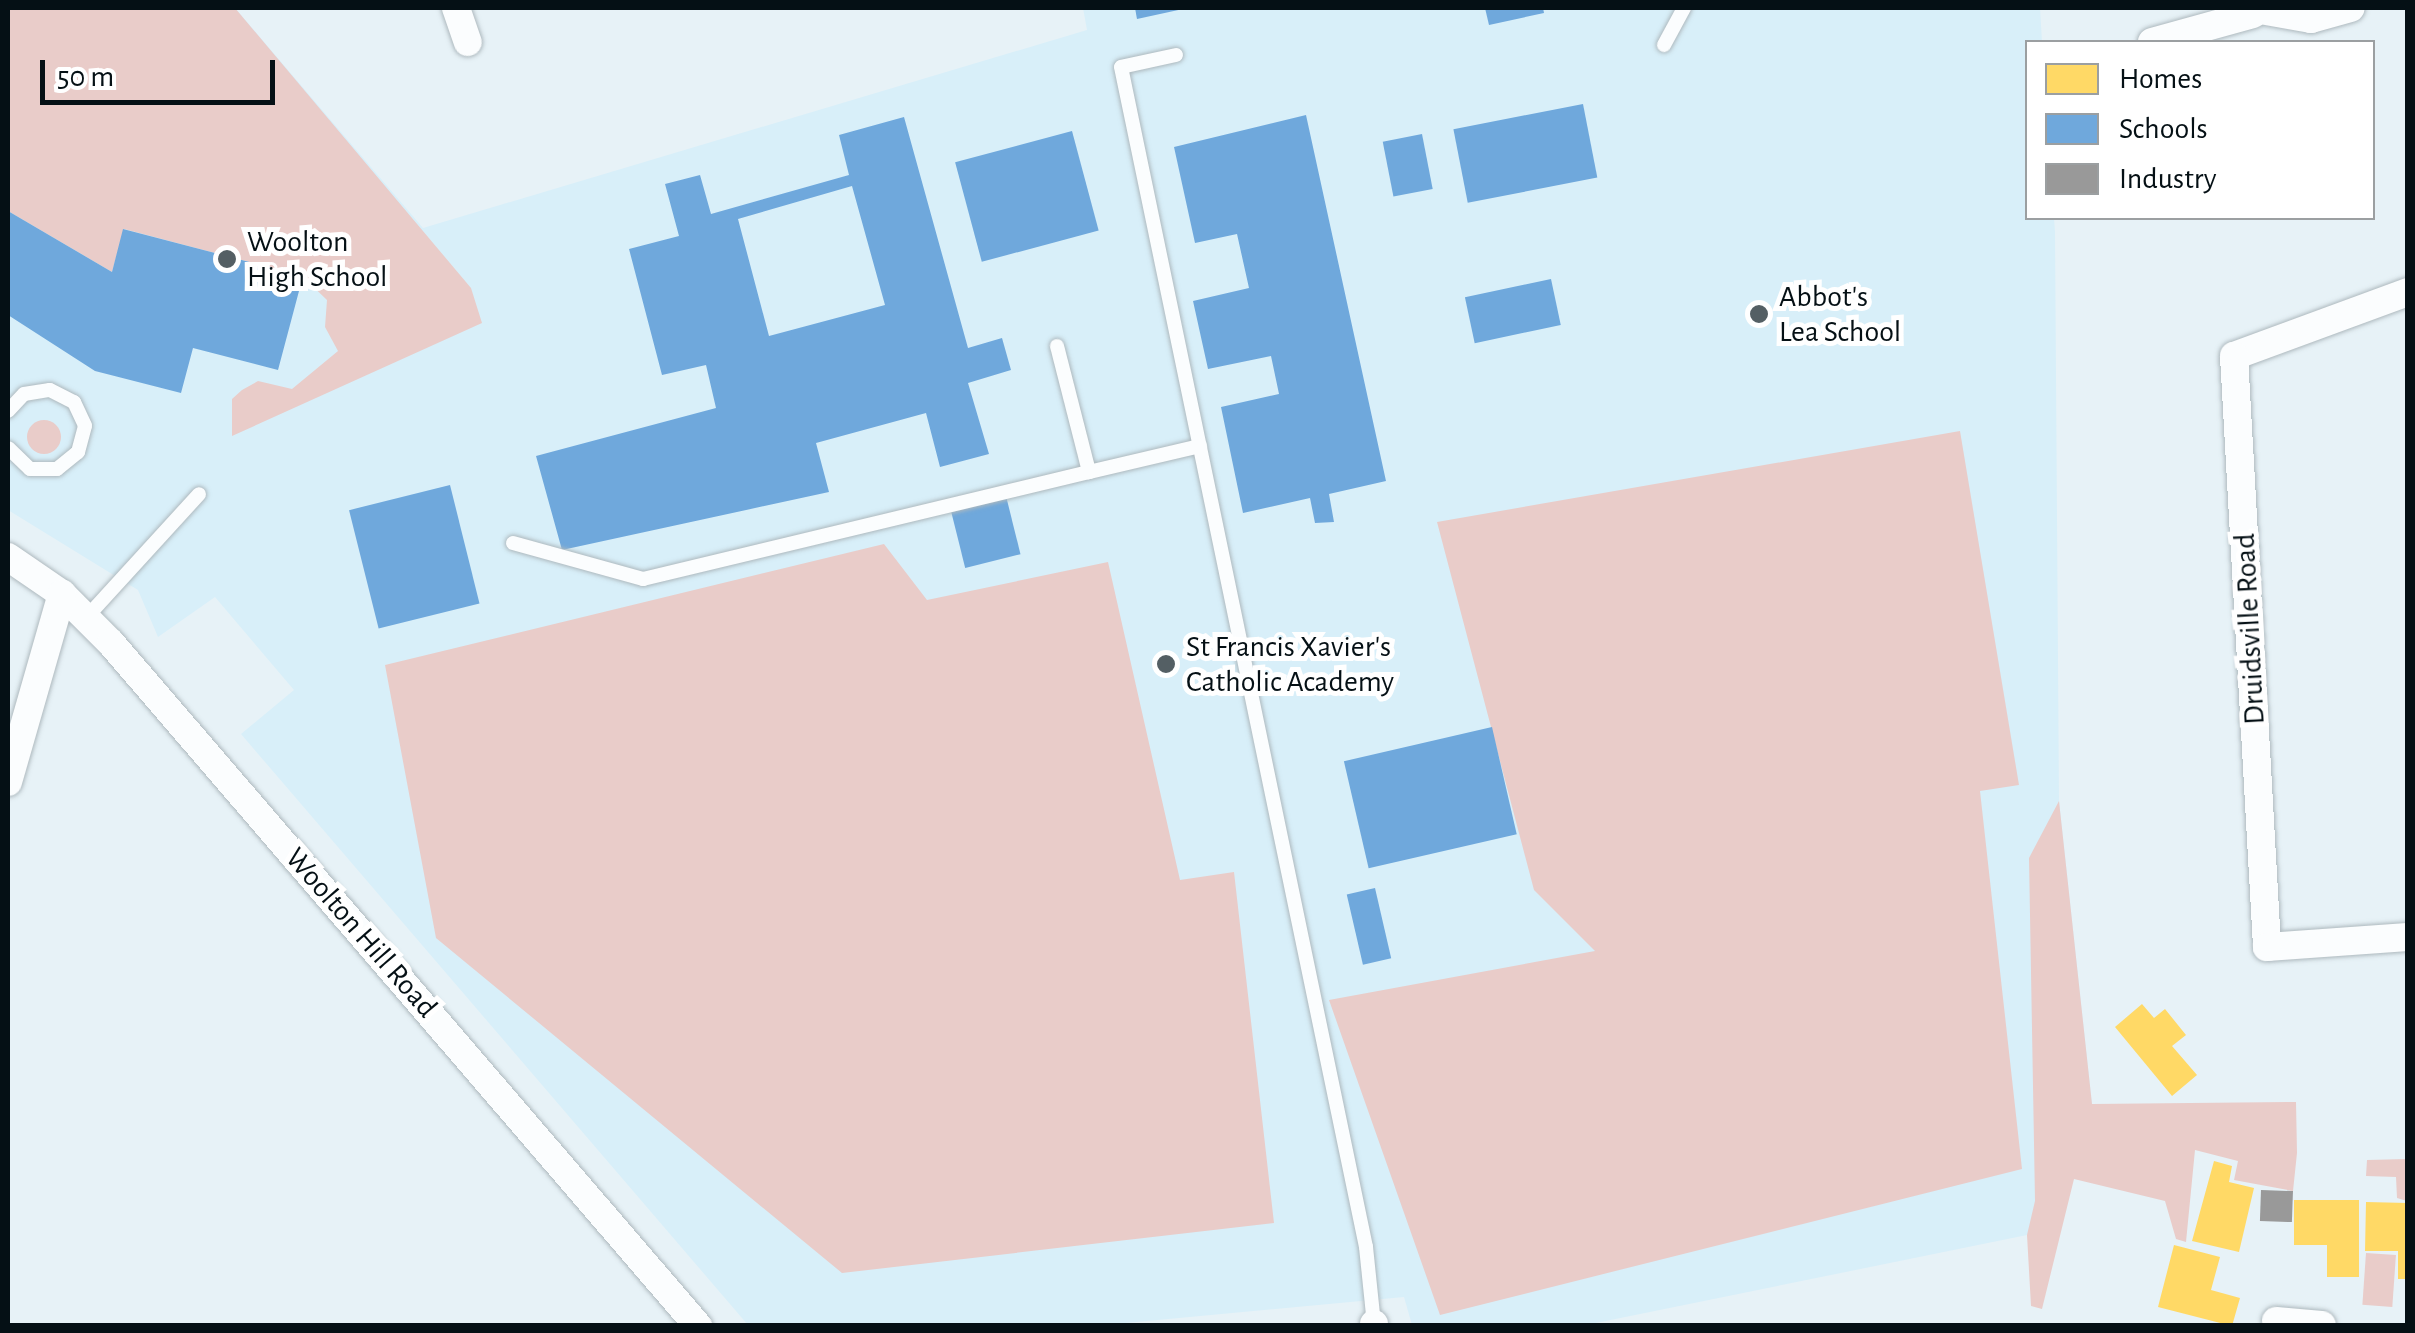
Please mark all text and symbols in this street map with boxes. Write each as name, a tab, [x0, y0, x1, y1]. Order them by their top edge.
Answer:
scale bar	[45, 40, 280, 102]
legend	[2025, 40, 2375, 220]
text: 50 m	[57, 62, 114, 92]
text: Homes	[2119, 64, 2202, 94]
text: Schools	[2119, 114, 2208, 144]
text: Industry	[2119, 164, 2217, 194]
place label: Woolton High School	[247, 224, 388, 294]
marker: Woolton High School	[216, 248, 238, 270]
place label: Abbot's Lea School	[1779, 279, 1901, 350]
marker: Abbot's Lea School	[1748, 303, 1770, 325]
street label: Druidsville Road	[2227, 532, 2273, 726]
place label: St Francis Xavier's Catholic Academy	[1186, 629, 1394, 700]
marker: St Francis Xavier's Catholic Academy	[1155, 653, 1177, 675]
street label: Woolton Hill Road	[277, 841, 445, 1025]

